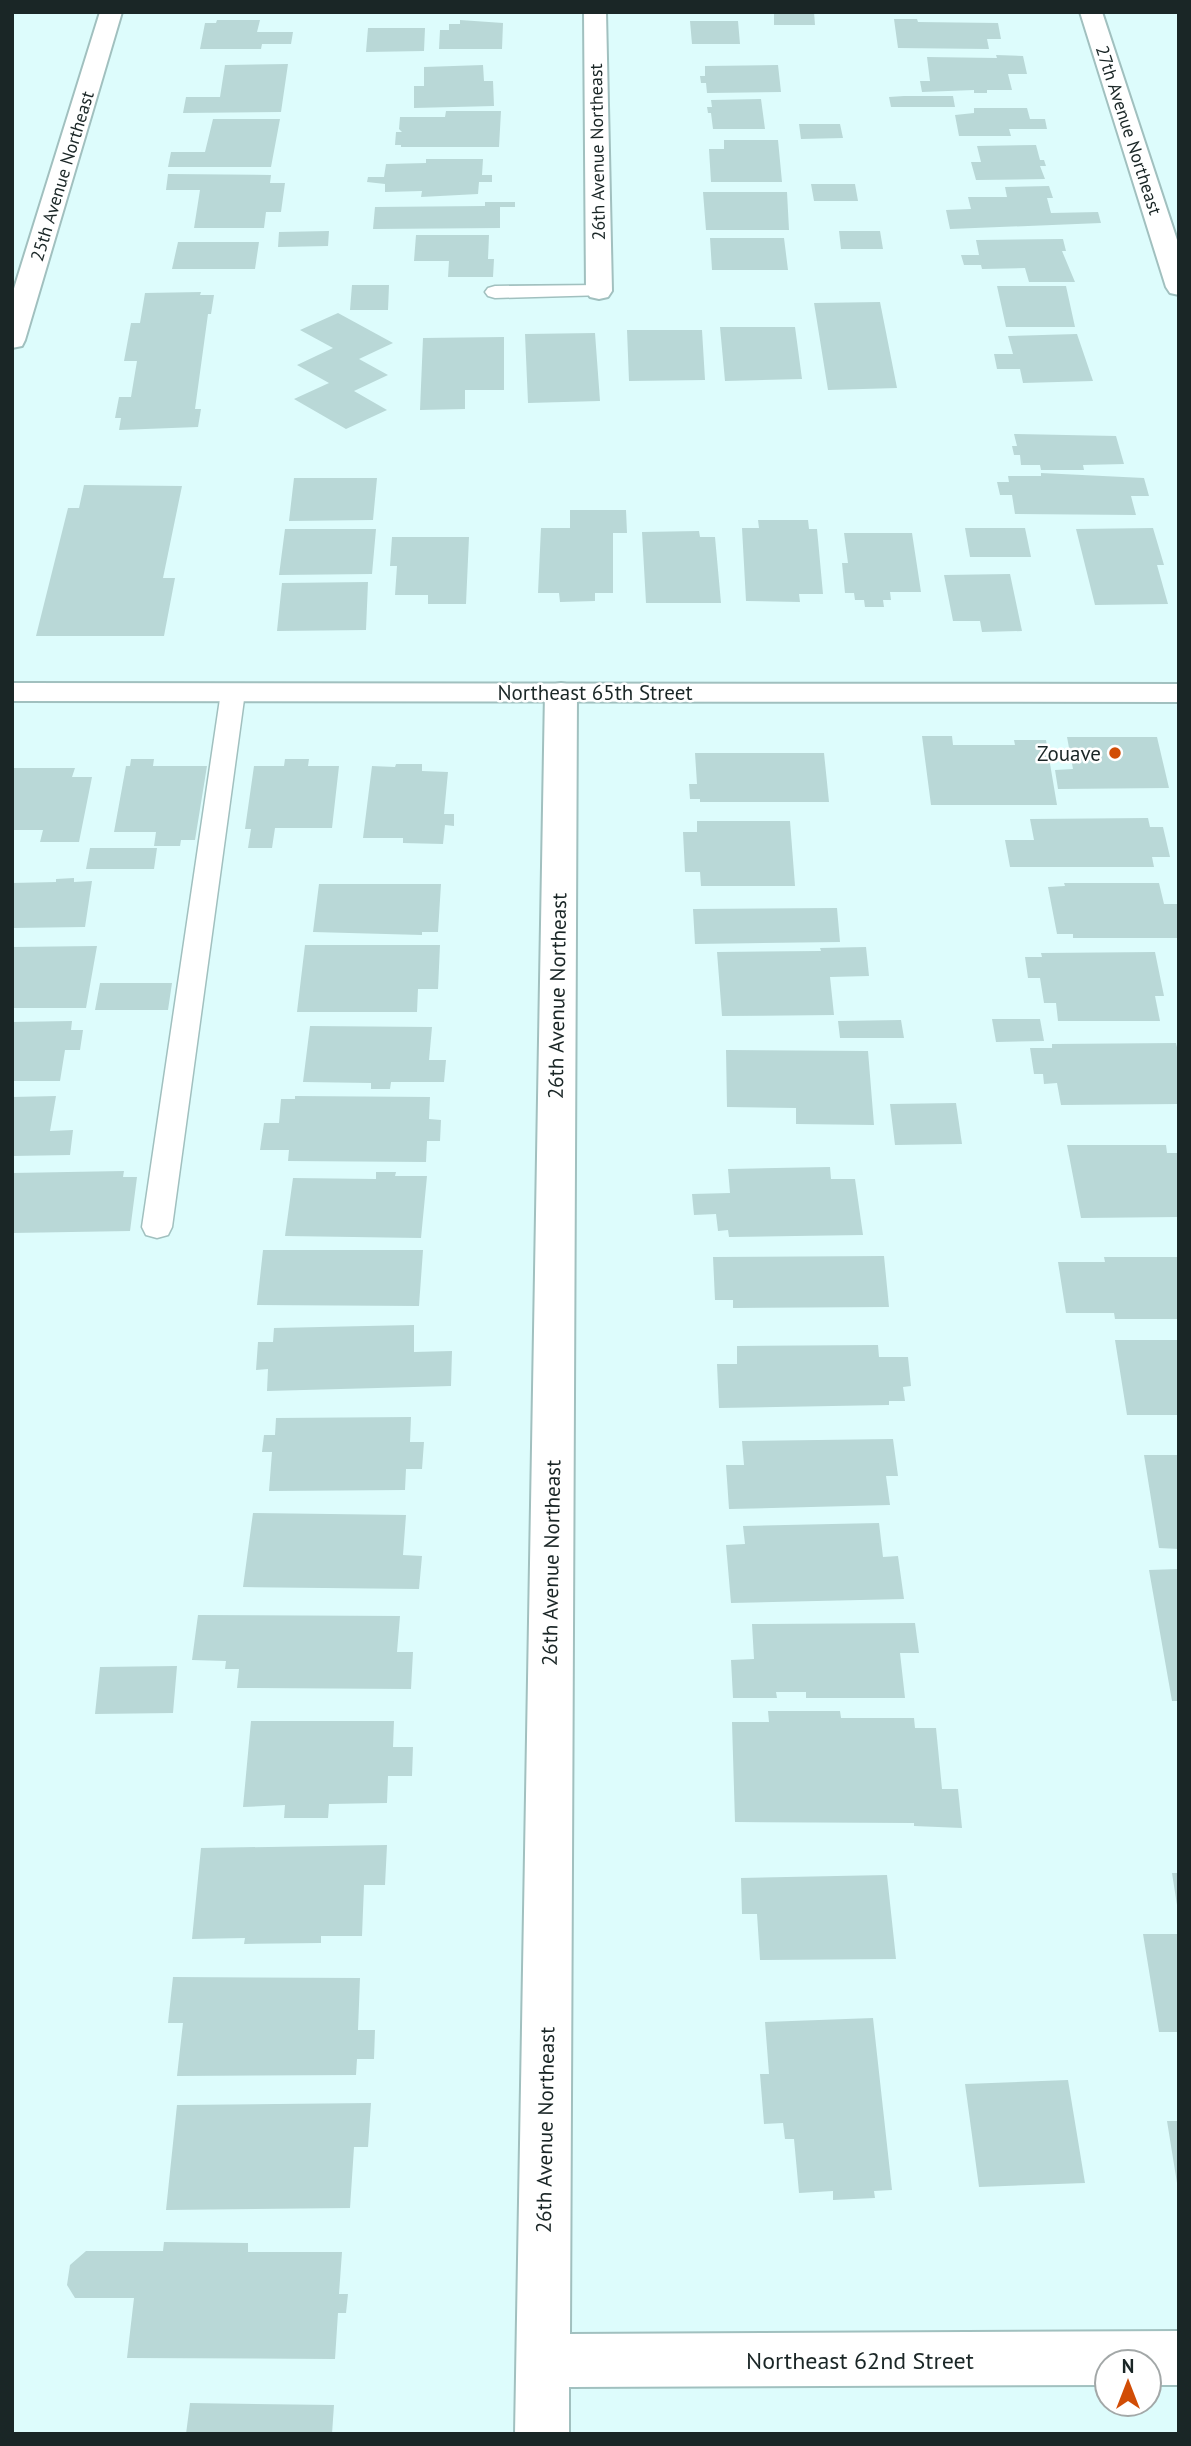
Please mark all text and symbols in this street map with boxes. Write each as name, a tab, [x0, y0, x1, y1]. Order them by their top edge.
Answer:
street label: 27th Avenue Northeast	[1091, 43, 1167, 217]
street label: 26th Avenue Northeast	[584, 63, 610, 241]
street label: 25th Avenue Northeast	[25, 88, 99, 264]
street label: Northeast 65th Street	[497, 679, 693, 706]
place label: Zouave	[1037, 740, 1101, 767]
marker: Zouave	[1107, 745, 1123, 761]
street label: 26th Avenue Northeast	[542, 893, 572, 1099]
street label: 26th Avenue Northeast	[536, 1460, 566, 1666]
street label: 26th Avenue Northeast	[530, 2027, 560, 2233]
street label: Northeast 62nd Street	[746, 2345, 974, 2376]
north arrow	[1093, 2348, 1163, 2418]
text: N	[1122, 2354, 1134, 2378]

